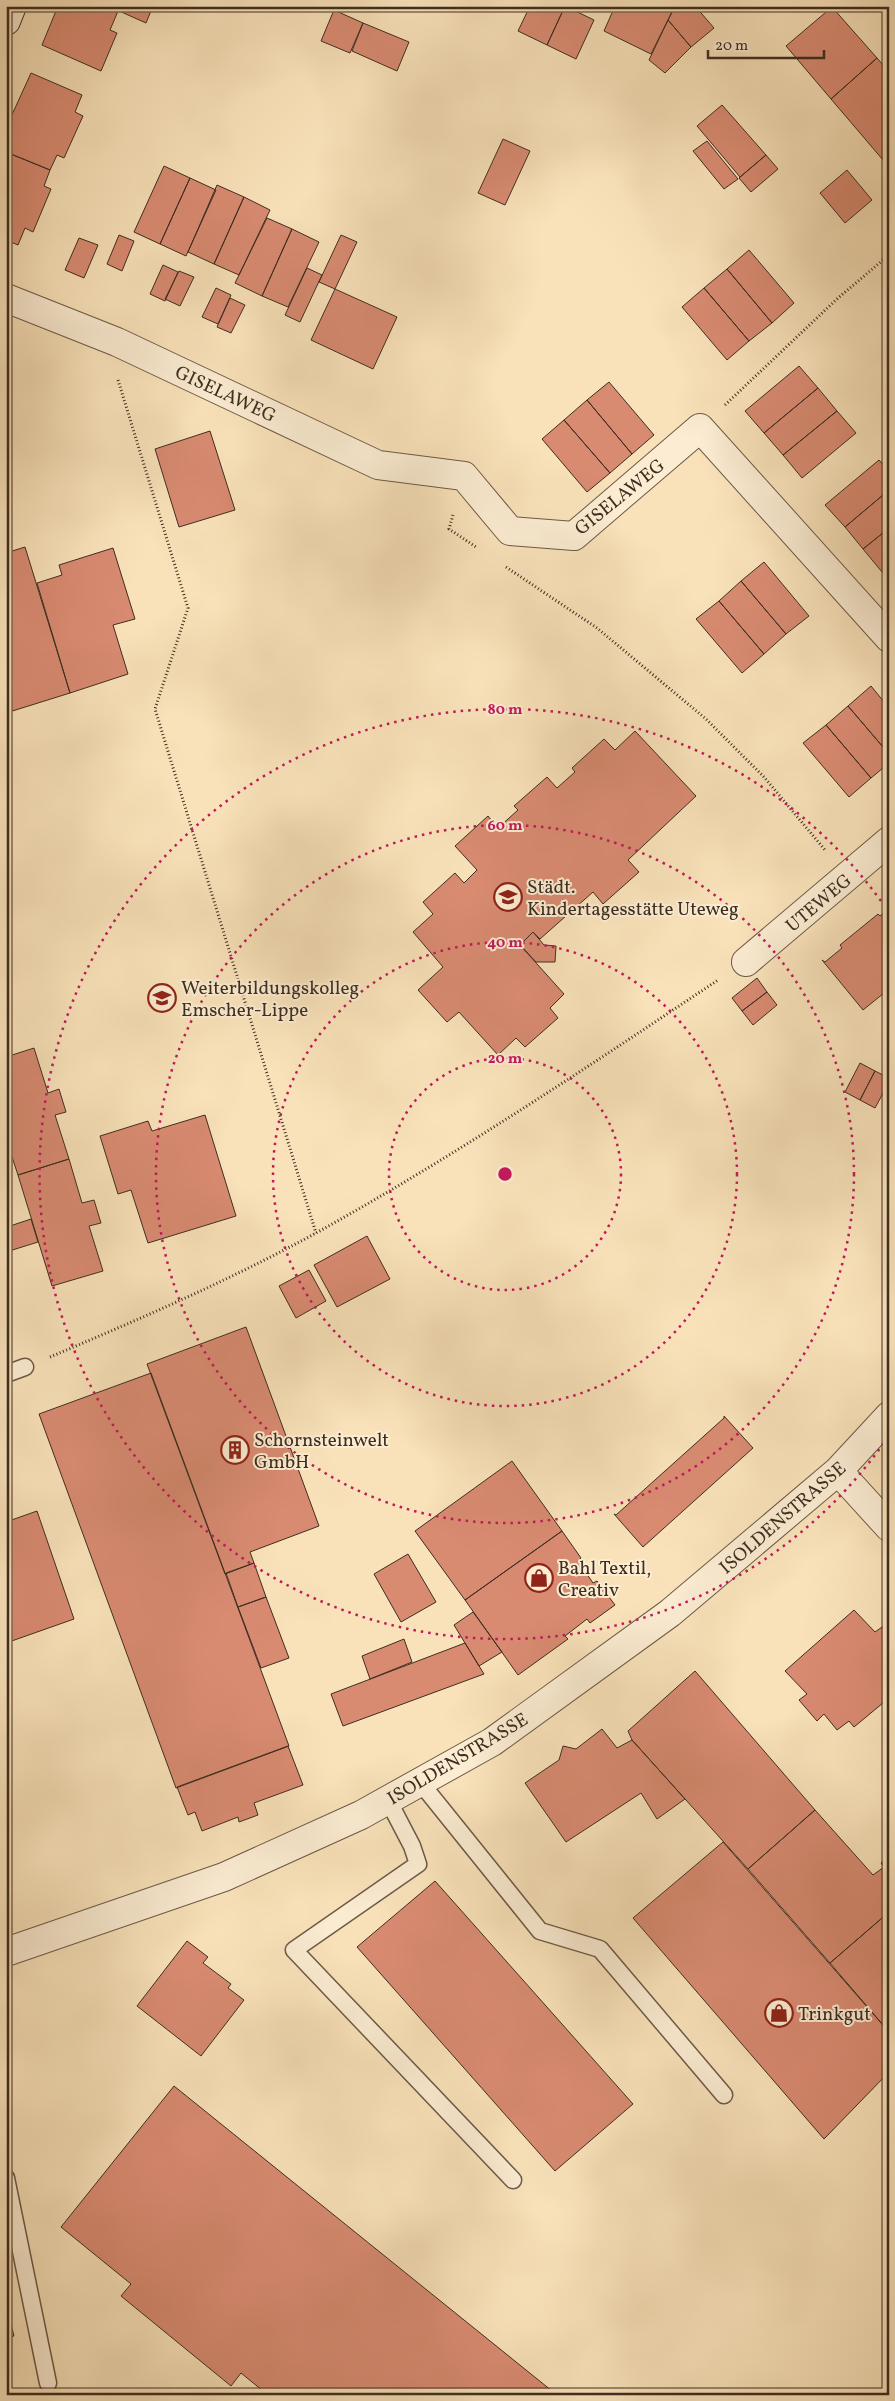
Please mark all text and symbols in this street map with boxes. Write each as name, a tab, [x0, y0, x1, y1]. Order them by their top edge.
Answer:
scale bar	[708, 28, 824, 60]
text: 20 m	[715, 36, 748, 57]
street label: GISELAWEG	[170, 360, 280, 430]
street label: GISELAWEG	[570, 453, 671, 542]
text: 80 m	[488, 700, 523, 721]
text: 60 m	[488, 816, 523, 837]
street label: UTEWEG	[781, 868, 858, 939]
place label: Städt. Kindertagesstätte Uteweg	[527, 875, 739, 923]
school or university icon: Städt. Kindertagesstätte Uteweg	[493, 882, 523, 912]
text: 40 m	[487, 933, 523, 954]
place label: Weiterbildungskolleg Emscher-Lippe	[181, 976, 359, 1024]
school or university icon: Weiterbildungskolleg Emscher-Lippe	[147, 983, 177, 1013]
text: 20 m	[488, 1049, 523, 1070]
centre of rings	[496, 1165, 514, 1183]
place label: Schornsteinwelt GmbH	[254, 1428, 389, 1476]
building icon: Schornsteinwelt GmbH	[220, 1435, 250, 1465]
street label: ISOLDENSTRASSE	[714, 1456, 852, 1581]
place label: Bahl Textil, Creativ	[558, 1556, 651, 1604]
shop icon: Bahl Textil, Creativ	[524, 1563, 554, 1593]
street label: ISOLDENSTRASSE	[383, 1707, 533, 1812]
shop icon: Trinkgut	[764, 1998, 794, 2028]
place label: Trinkgut	[798, 2002, 871, 2028]

